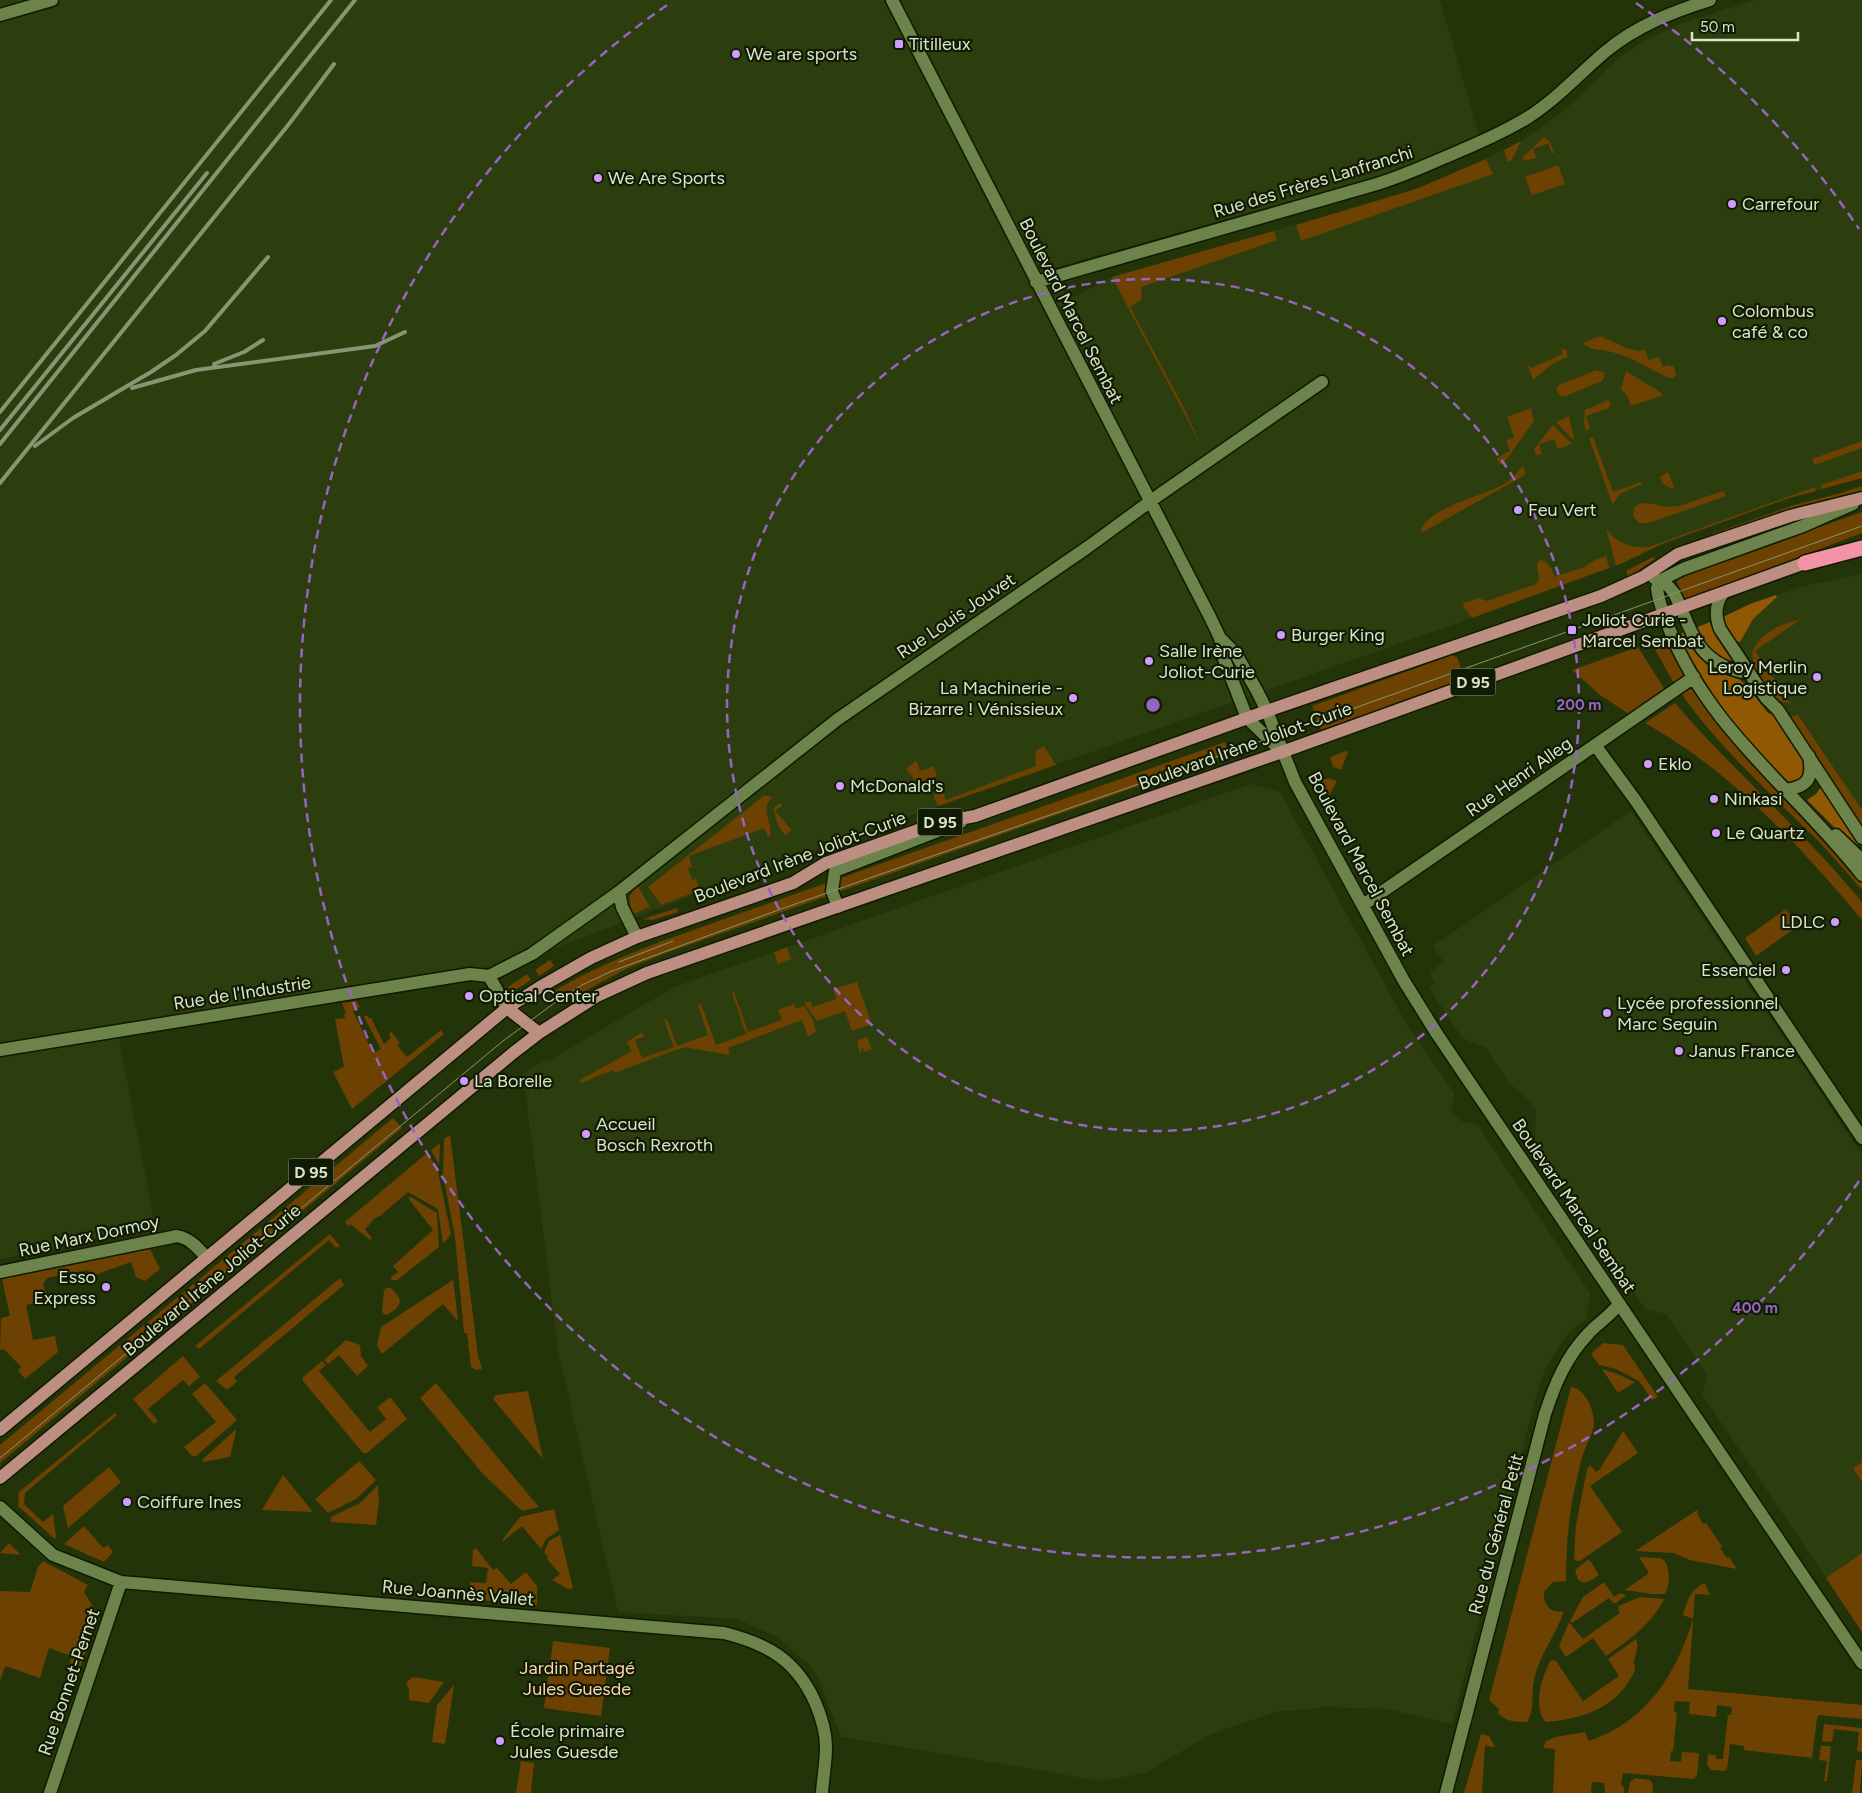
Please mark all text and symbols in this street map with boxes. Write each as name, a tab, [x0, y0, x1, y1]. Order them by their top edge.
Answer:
scale bar	[1692, 10, 1798, 42]
text: 50 m	[1700, 18, 1735, 36]
place label: Titilleux	[909, 33, 971, 55]
marker: Titilleux	[893, 38, 905, 50]
place label: We are sports	[746, 43, 857, 65]
marker: We are sports	[730, 48, 742, 60]
street label: Rue des Frères Lanfranchi	[1211, 141, 1415, 223]
place label: We Are Sports	[608, 167, 725, 189]
marker: We Are Sports	[592, 172, 604, 184]
place label: Carrefour	[1742, 193, 1819, 215]
marker: Carrefour	[1726, 198, 1738, 210]
street label: Boulevard Marcel Sembat	[1015, 214, 1128, 408]
place label: Colombus café & co	[1732, 300, 1814, 343]
marker: Colombus café & co	[1716, 315, 1728, 327]
place label: Feu Vert	[1528, 499, 1597, 521]
marker: Feu Vert	[1512, 504, 1524, 516]
street label: Rue Louis Jouvet	[893, 568, 1020, 664]
place label: Joliot Curie - Marcel Sembat	[1582, 609, 1703, 652]
place label: Burger King	[1291, 624, 1385, 646]
marker: Joliot Curie - Marcel Sembat	[1566, 624, 1578, 636]
marker: Burger King	[1275, 629, 1287, 641]
place label: Salle Irène Joliot-Curie	[1159, 640, 1255, 683]
marker: Salle Irène Joliot-Curie	[1143, 655, 1155, 667]
place label: Leroy Merlin Logistique	[1708, 656, 1807, 699]
road number: D 95	[1450, 669, 1496, 696]
marker: Leroy Merlin Logistique	[1811, 671, 1823, 683]
place label: La Machinerie - Bizarre ! Vénissieux	[908, 677, 1063, 720]
marker: La Machinerie - Bizarre ! Vénissieux	[1067, 692, 1079, 704]
centre of rings	[1144, 696, 1162, 714]
text: 200 m	[1557, 696, 1601, 714]
street label: Boulevard Irène Joliot-Curie	[1135, 697, 1355, 795]
street label: Rue Henri Alleg	[1462, 732, 1576, 822]
place label: Eklo	[1658, 753, 1692, 775]
marker: Eklo	[1642, 758, 1654, 770]
street label: Boulevard Marcel Sembat	[1303, 768, 1419, 960]
place label: McDonald's	[850, 775, 944, 797]
marker: McDonald's	[834, 780, 846, 792]
place label: Ninkasi	[1724, 788, 1782, 810]
marker: Ninkasi	[1708, 793, 1720, 805]
street label: Boulevard Irène Joliot-Curie	[691, 806, 909, 908]
road number: D 95	[918, 809, 962, 836]
place label: Le Quartz	[1726, 822, 1805, 844]
marker: Le Quartz	[1710, 827, 1722, 839]
place label: LDLC	[1781, 911, 1825, 933]
marker: LDLC	[1829, 916, 1841, 928]
place label: Essenciel	[1701, 959, 1776, 981]
marker: Essenciel	[1780, 964, 1792, 976]
street label: Rue de l'Industrie	[172, 971, 312, 1015]
place label: Optical Center	[479, 985, 597, 1007]
marker: Optical Center	[463, 990, 475, 1002]
place label: Lycée professionnel Marc Seguin	[1617, 992, 1778, 1035]
marker: Lycée professionnel Marc Seguin	[1601, 1007, 1613, 1019]
place label: Janus France	[1689, 1040, 1795, 1062]
marker: Janus France	[1673, 1045, 1685, 1057]
place label: La Borelle	[474, 1070, 552, 1092]
marker: La Borelle	[458, 1075, 470, 1087]
place label: Accueil Bosch Rexroth	[596, 1113, 713, 1156]
street label: Boulevard Marcel Sembat	[1507, 1115, 1641, 1298]
marker: Accueil Bosch Rexroth	[580, 1128, 592, 1140]
road number: D 95	[288, 1158, 334, 1186]
street label: Boulevard Irène Joliot-Curie	[119, 1199, 305, 1361]
street label: Rue Marx Dormoy	[17, 1210, 162, 1262]
place label: Esso Express	[33, 1266, 96, 1309]
marker: Esso Express	[100, 1281, 112, 1293]
text: 400 m	[1732, 1299, 1778, 1317]
street label: Rue du Général Petit	[1464, 1451, 1528, 1617]
place label: Coiffure Ines	[137, 1491, 241, 1513]
marker: Coiffure Ines	[121, 1496, 133, 1508]
street label: Rue Joannès Vallet	[381, 1575, 535, 1611]
street label: Rue Bonnet-Pernet	[34, 1605, 105, 1758]
park label: Jardin Partagé Jules Guesde	[519, 1657, 635, 1700]
place label: École primaire Jules Guesde	[510, 1720, 625, 1763]
marker: École primaire Jules Guesde	[494, 1735, 506, 1747]

